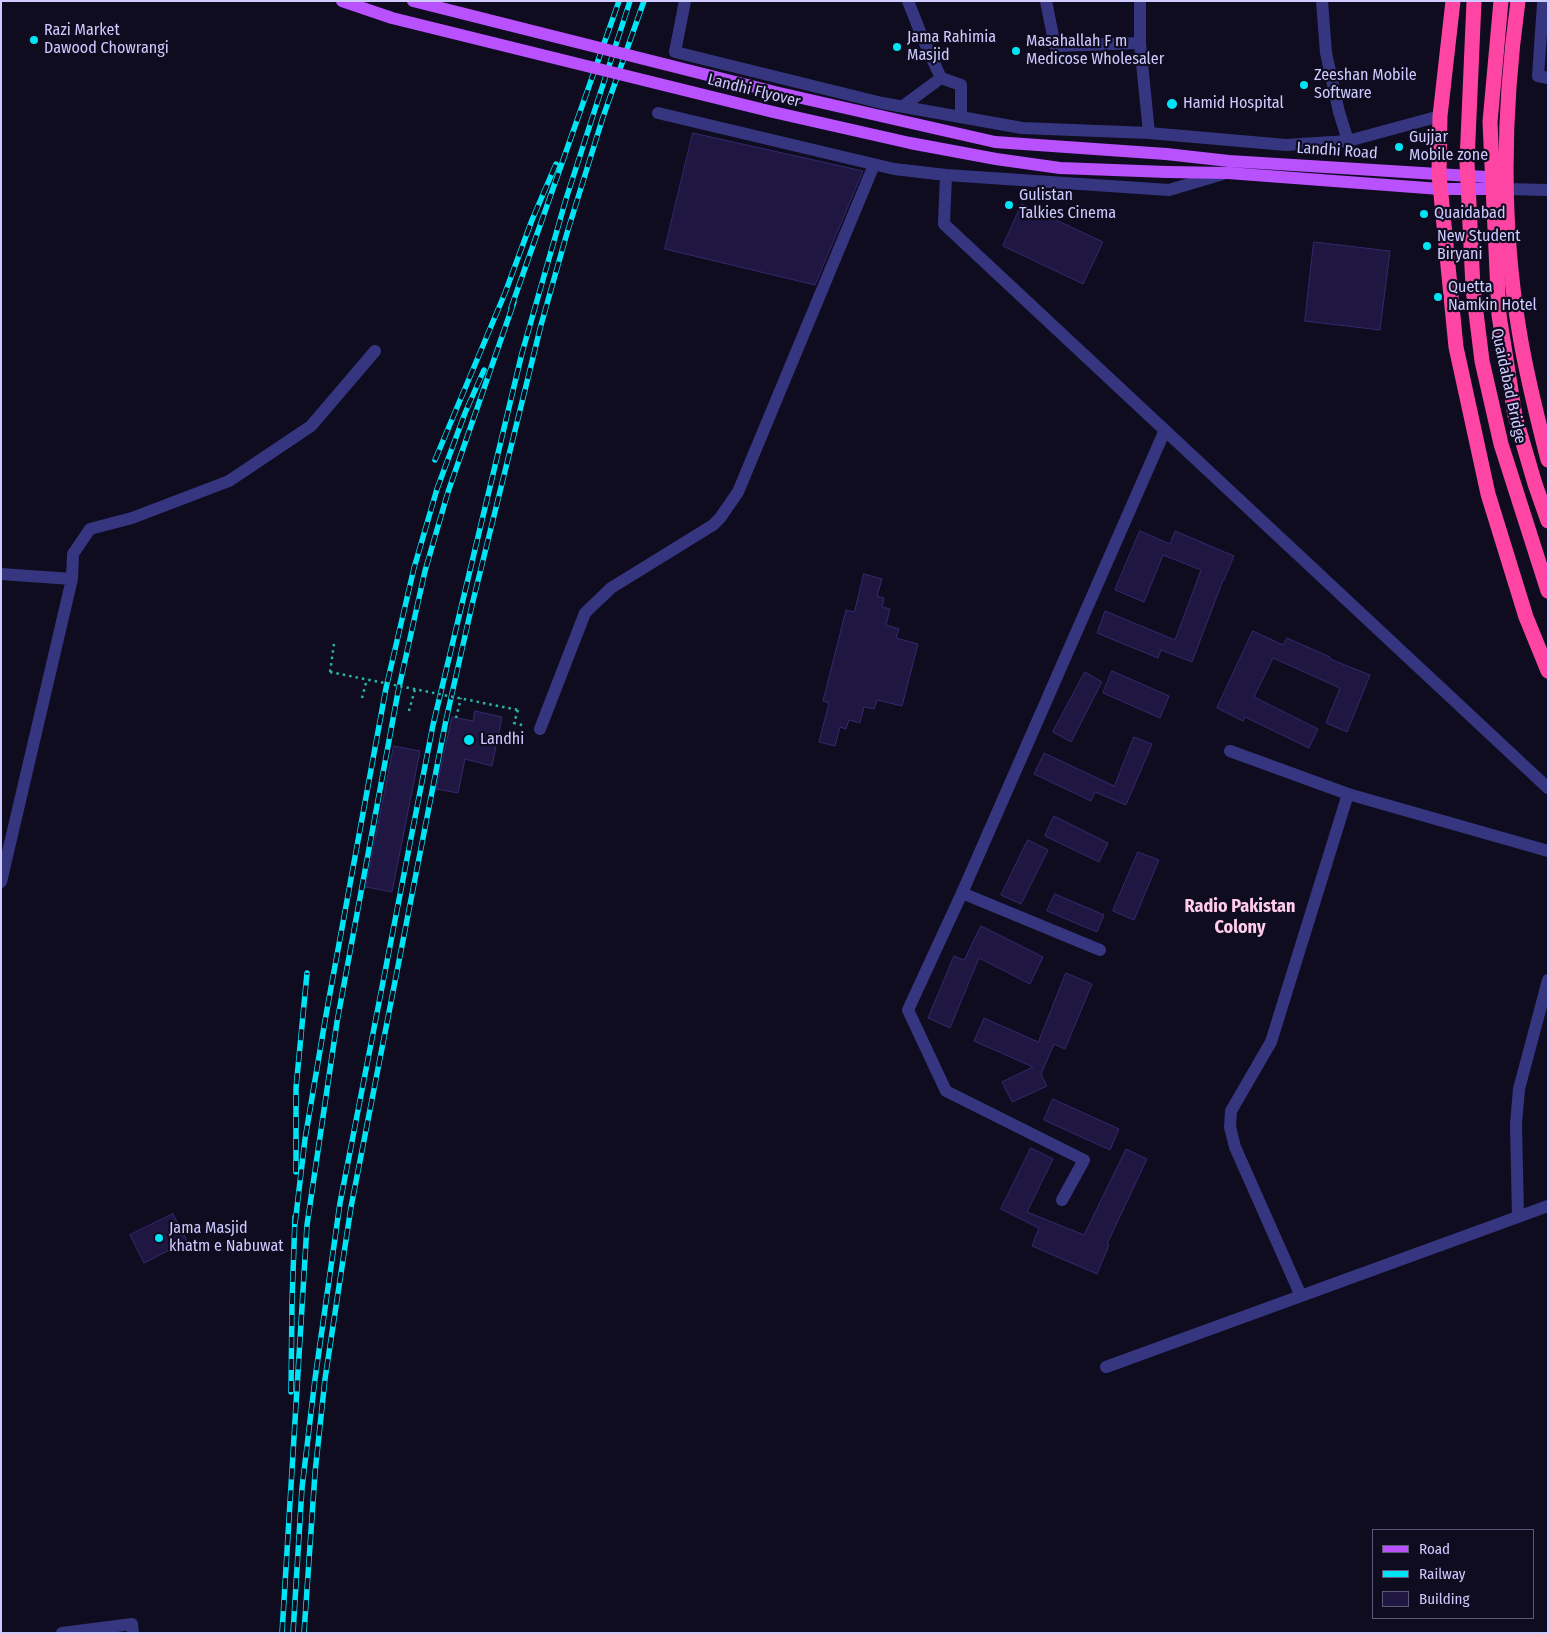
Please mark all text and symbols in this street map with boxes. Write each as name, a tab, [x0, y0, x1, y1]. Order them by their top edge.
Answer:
place label: Razi Market Dawood Chowrangi	[44, 21, 169, 59]
place label: Jama Rahimia Masjid	[907, 28, 996, 66]
place label: Masahallah F m Medicose Wholesaler	[1026, 32, 1164, 70]
marker: Razi Market Dawood Chowrangi	[28, 34, 40, 46]
marker: Jama Rahimia Masjid	[891, 41, 903, 53]
marker: Masahallah F m Medicose Wholesaler	[1010, 45, 1022, 57]
place label: Zeeshan Mobile Software	[1314, 66, 1417, 104]
street label: Landhi Flyover	[706, 70, 802, 112]
marker: Zeeshan Mobile Software	[1298, 79, 1310, 91]
place label: Hamid Hospital	[1183, 94, 1284, 114]
marker: Hamid Hospital	[1165, 97, 1179, 111]
place label: Gujjar Mobile zone	[1409, 128, 1488, 166]
street label: Landhi Road	[1296, 139, 1378, 163]
marker: Gujjar Mobile zone	[1393, 141, 1405, 153]
place label: Gulistan Talkies Cinema	[1019, 186, 1116, 224]
marker: Gulistan Talkies Cinema	[1003, 199, 1015, 211]
place label: Quaidabad	[1434, 204, 1505, 224]
marker: Quaidabad	[1418, 208, 1430, 220]
place label: New Student Biryani	[1437, 227, 1521, 265]
marker: New Student Biryani	[1421, 240, 1433, 252]
place label: Quetta Namkin Hotel	[1448, 278, 1537, 316]
marker: Quetta Namkin Hotel	[1432, 291, 1444, 303]
street label: Quaidabad Bridge	[1486, 327, 1530, 445]
place label: Landhi	[480, 730, 524, 750]
marker: Landhi	[462, 733, 476, 747]
district label: Radio Pakistan Colony	[1185, 896, 1295, 939]
place label: Jama Masjid khatm e Nabuwat	[169, 1219, 283, 1257]
marker: Jama Masjid khatm e Nabuwat	[153, 1232, 165, 1244]
legend	[1372, 1529, 1534, 1619]
text: Road	[1419, 1540, 1450, 1558]
text: Railway	[1419, 1565, 1466, 1583]
text: Building	[1419, 1590, 1470, 1608]

